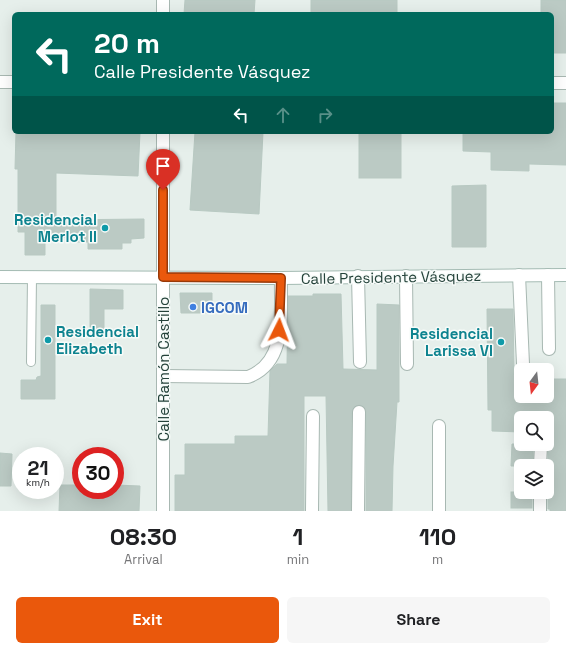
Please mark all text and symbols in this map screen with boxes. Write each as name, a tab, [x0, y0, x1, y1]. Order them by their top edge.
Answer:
text: 20 m	[94, 25, 160, 61]
icon: left	[28, 28, 80, 80]
text: Calle Presidente Vásquez	[94, 60, 310, 83]
icon: left	[230, 104, 252, 126]
icon: ahead	[272, 104, 294, 126]
icon: right	[314, 104, 336, 126]
pin	[146, 149, 180, 190]
icon: arrive	[152, 155, 174, 177]
place label: Residencial Merlot II	[14, 210, 97, 246]
marker: Residencial Merlot II	[100, 223, 110, 233]
street label: Calle Presidente Vásquez	[301, 266, 481, 288]
street label: Calle Ramón Castillo	[154, 297, 173, 441]
place label: IGCOM	[201, 298, 248, 317]
marker: IGCOM	[188, 302, 198, 312]
position arrow	[258, 309, 300, 351]
place label: Residencial Elizabeth	[56, 322, 139, 358]
place label: Residencial Larissa VI	[410, 324, 493, 360]
marker: Residencial Elizabeth	[43, 335, 53, 345]
marker: Residencial Larissa VI	[496, 337, 506, 347]
north arrow	[514, 363, 554, 403]
map controls	[514, 363, 554, 499]
button: search	[514, 411, 554, 451]
speed limit sign: 30	[72, 447, 124, 499]
text: 21	[28, 455, 48, 481]
button: layers	[514, 459, 554, 499]
text: km/h	[26, 476, 50, 489]
text: 08:30	[110, 521, 177, 552]
text: 1	[293, 521, 303, 552]
text: 110	[419, 521, 456, 552]
text: Arrival	[124, 551, 163, 568]
text: min	[287, 551, 309, 568]
text: m	[432, 551, 443, 568]
button: Exit	[16, 597, 279, 643]
button: Share	[287, 597, 550, 643]

